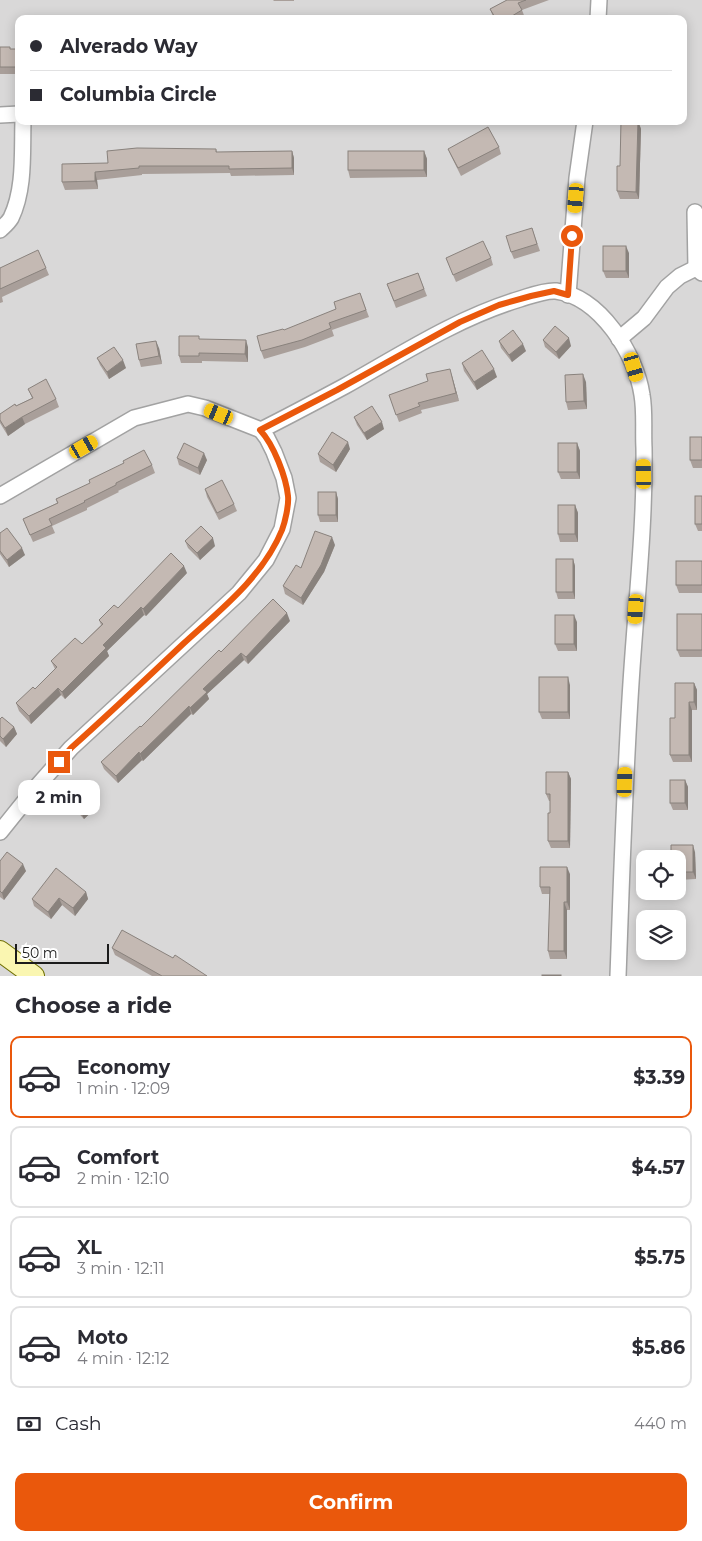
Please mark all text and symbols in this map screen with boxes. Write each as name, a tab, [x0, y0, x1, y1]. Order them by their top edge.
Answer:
text: Alverado Way	[60, 35, 198, 58]
text: Columbia Circle	[60, 83, 217, 106]
car	[567, 182, 584, 214]
route start	[561, 225, 583, 247]
car	[622, 351, 645, 383]
car	[202, 401, 235, 427]
car	[67, 433, 100, 461]
car	[636, 459, 651, 489]
car	[627, 594, 644, 624]
route end	[48, 751, 70, 773]
car	[616, 767, 633, 797]
callout: 2 min	[18, 780, 100, 814]
text: 2 min	[36, 788, 82, 807]
map controls	[636, 850, 686, 960]
button: locate	[636, 850, 686, 900]
button: layers	[636, 910, 686, 960]
scale bar	[15, 941, 109, 964]
text: 50 m	[22, 944, 58, 962]
text: Choose a ride	[15, 992, 172, 1019]
icon: car	[17, 1055, 62, 1100]
text: Economy	[77, 1056, 170, 1079]
text: $3.39	[633, 1066, 685, 1089]
text: 1 min · 12:09	[77, 1079, 170, 1098]
icon: car	[17, 1145, 62, 1190]
text: Comfort	[77, 1146, 159, 1169]
text: $4.57	[631, 1156, 685, 1179]
text: 2 min · 12:10	[77, 1169, 169, 1188]
icon: car	[17, 1235, 62, 1280]
text: XL	[77, 1236, 102, 1259]
text: $5.75	[634, 1246, 685, 1269]
text: 3 min · 12:11	[77, 1259, 165, 1278]
icon: car	[17, 1325, 62, 1370]
text: Moto	[77, 1326, 128, 1349]
text: $5.86	[632, 1336, 685, 1359]
text: 4 min · 12:12	[77, 1349, 169, 1368]
icon: cash	[15, 1410, 43, 1438]
text: Cash	[55, 1412, 102, 1435]
text: 440 m	[634, 1414, 687, 1433]
button: Confirm	[15, 1473, 687, 1531]

